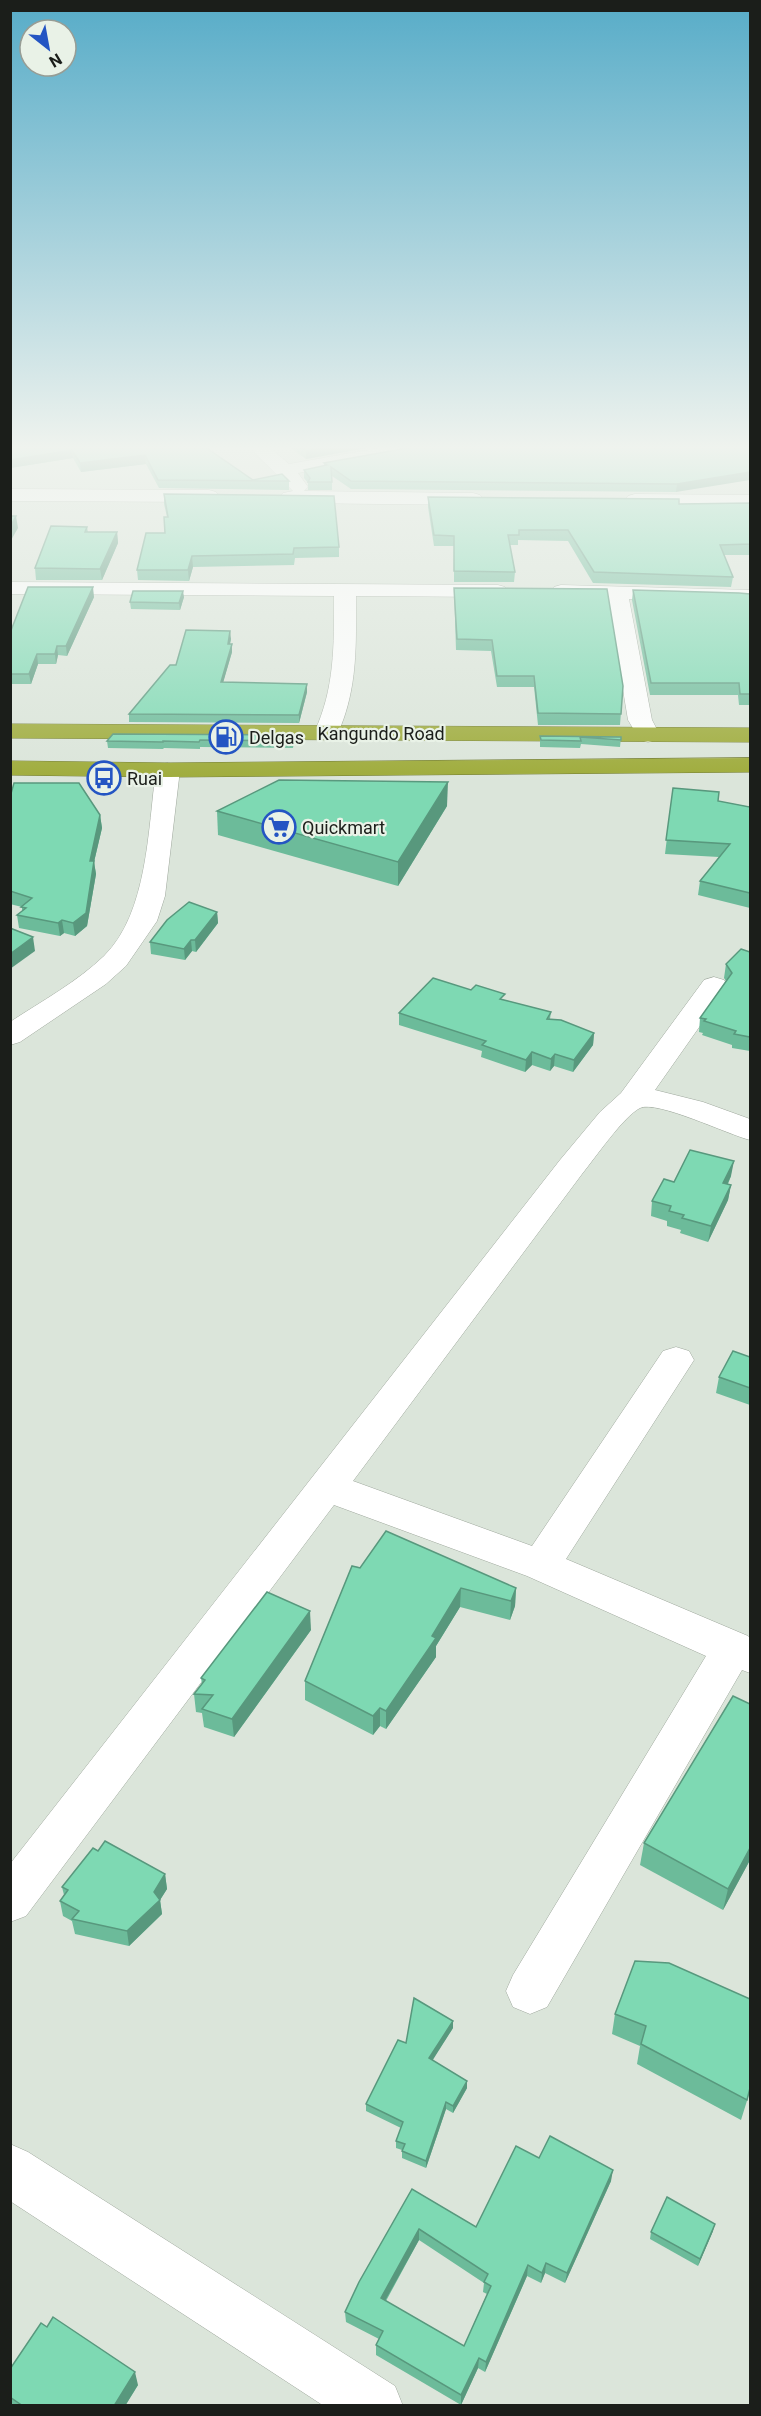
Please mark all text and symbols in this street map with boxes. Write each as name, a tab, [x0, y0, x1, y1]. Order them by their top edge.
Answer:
north arrow	[18, 18, 78, 78]
text: N	[46, 49, 65, 71]
fuel station icon: Delgas	[208, 719, 244, 755]
street label: Kangundo Road	[317, 723, 445, 744]
place label: Delgas	[249, 727, 304, 748]
bus stop icon: Ruai	[86, 760, 122, 796]
place label: Ruai	[127, 768, 162, 789]
supermarket icon: Quickmart	[261, 809, 297, 845]
place label: Quickmart	[302, 817, 385, 838]

